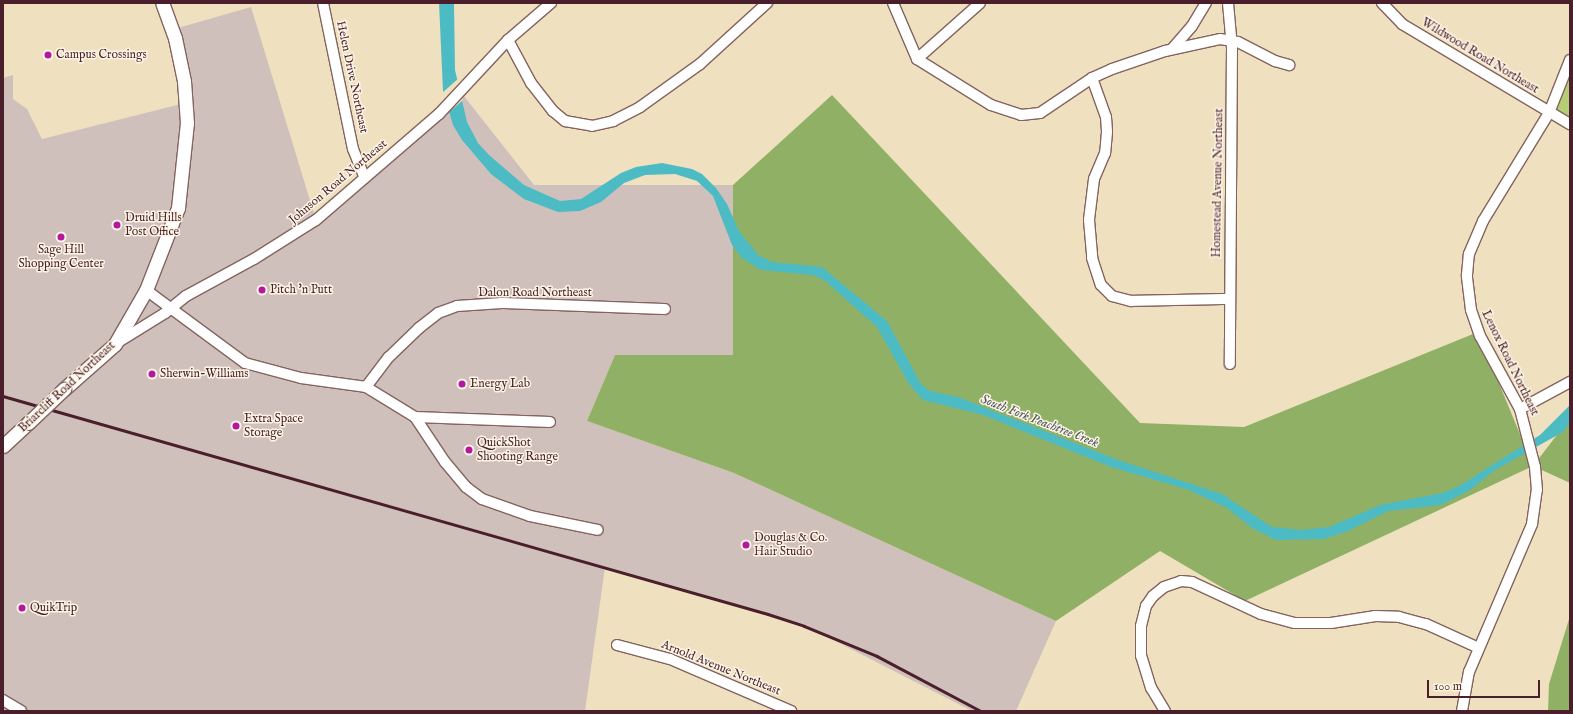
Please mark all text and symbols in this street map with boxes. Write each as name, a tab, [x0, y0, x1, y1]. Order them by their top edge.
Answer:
street label: Wildwood Road Northeast	[1419, 15, 1541, 97]
street label: Helen Drive Northeast	[333, 20, 371, 134]
place label: Campus Crossings	[56, 48, 147, 62]
marker: Campus Crossings	[43, 50, 53, 60]
street label: Homestead Avenue Northeast	[1210, 108, 1226, 258]
street label: Johnson Road Northeast	[286, 137, 390, 227]
place label: Druid Hills Post Office	[125, 211, 182, 239]
marker: Druid Hills Post Office	[112, 220, 122, 230]
marker: Sage Hill Shopping Center	[56, 232, 66, 242]
place label: Sage Hill Shopping Center	[18, 243, 104, 271]
place label: Pitch 'n Putt	[270, 283, 332, 297]
marker: Pitch 'n Putt	[257, 285, 267, 295]
street label: Dalon Road Northeast	[478, 286, 592, 300]
street label: Lenox Road Northeast	[1478, 308, 1542, 418]
street label: Briarcliff Road Northeast	[16, 339, 118, 435]
place label: Sherwin-Williams	[160, 367, 249, 381]
marker: Sherwin-Williams	[147, 369, 157, 379]
place label: Energy Lab	[470, 377, 530, 391]
marker: Energy Lab	[457, 379, 467, 389]
water label: South Fork Peachtree Creek	[978, 392, 1100, 452]
place label: Extra Space Storage	[244, 412, 303, 440]
marker: Extra Space Storage	[231, 421, 241, 431]
place label: QuickShot Shooting Range	[477, 436, 558, 464]
marker: QuickShot Shooting Range	[464, 445, 474, 455]
place label: Douglas & Co. Hair Studio	[754, 531, 827, 559]
marker: Douglas & Co. Hair Studio	[741, 540, 751, 550]
place label: QuikTrip	[30, 601, 77, 615]
marker: QuikTrip	[17, 603, 27, 613]
street label: Arnold Avenue Northeast	[659, 637, 783, 699]
scale bar	[1429, 672, 1542, 698]
text: 100 m	[1434, 679, 1462, 694]

